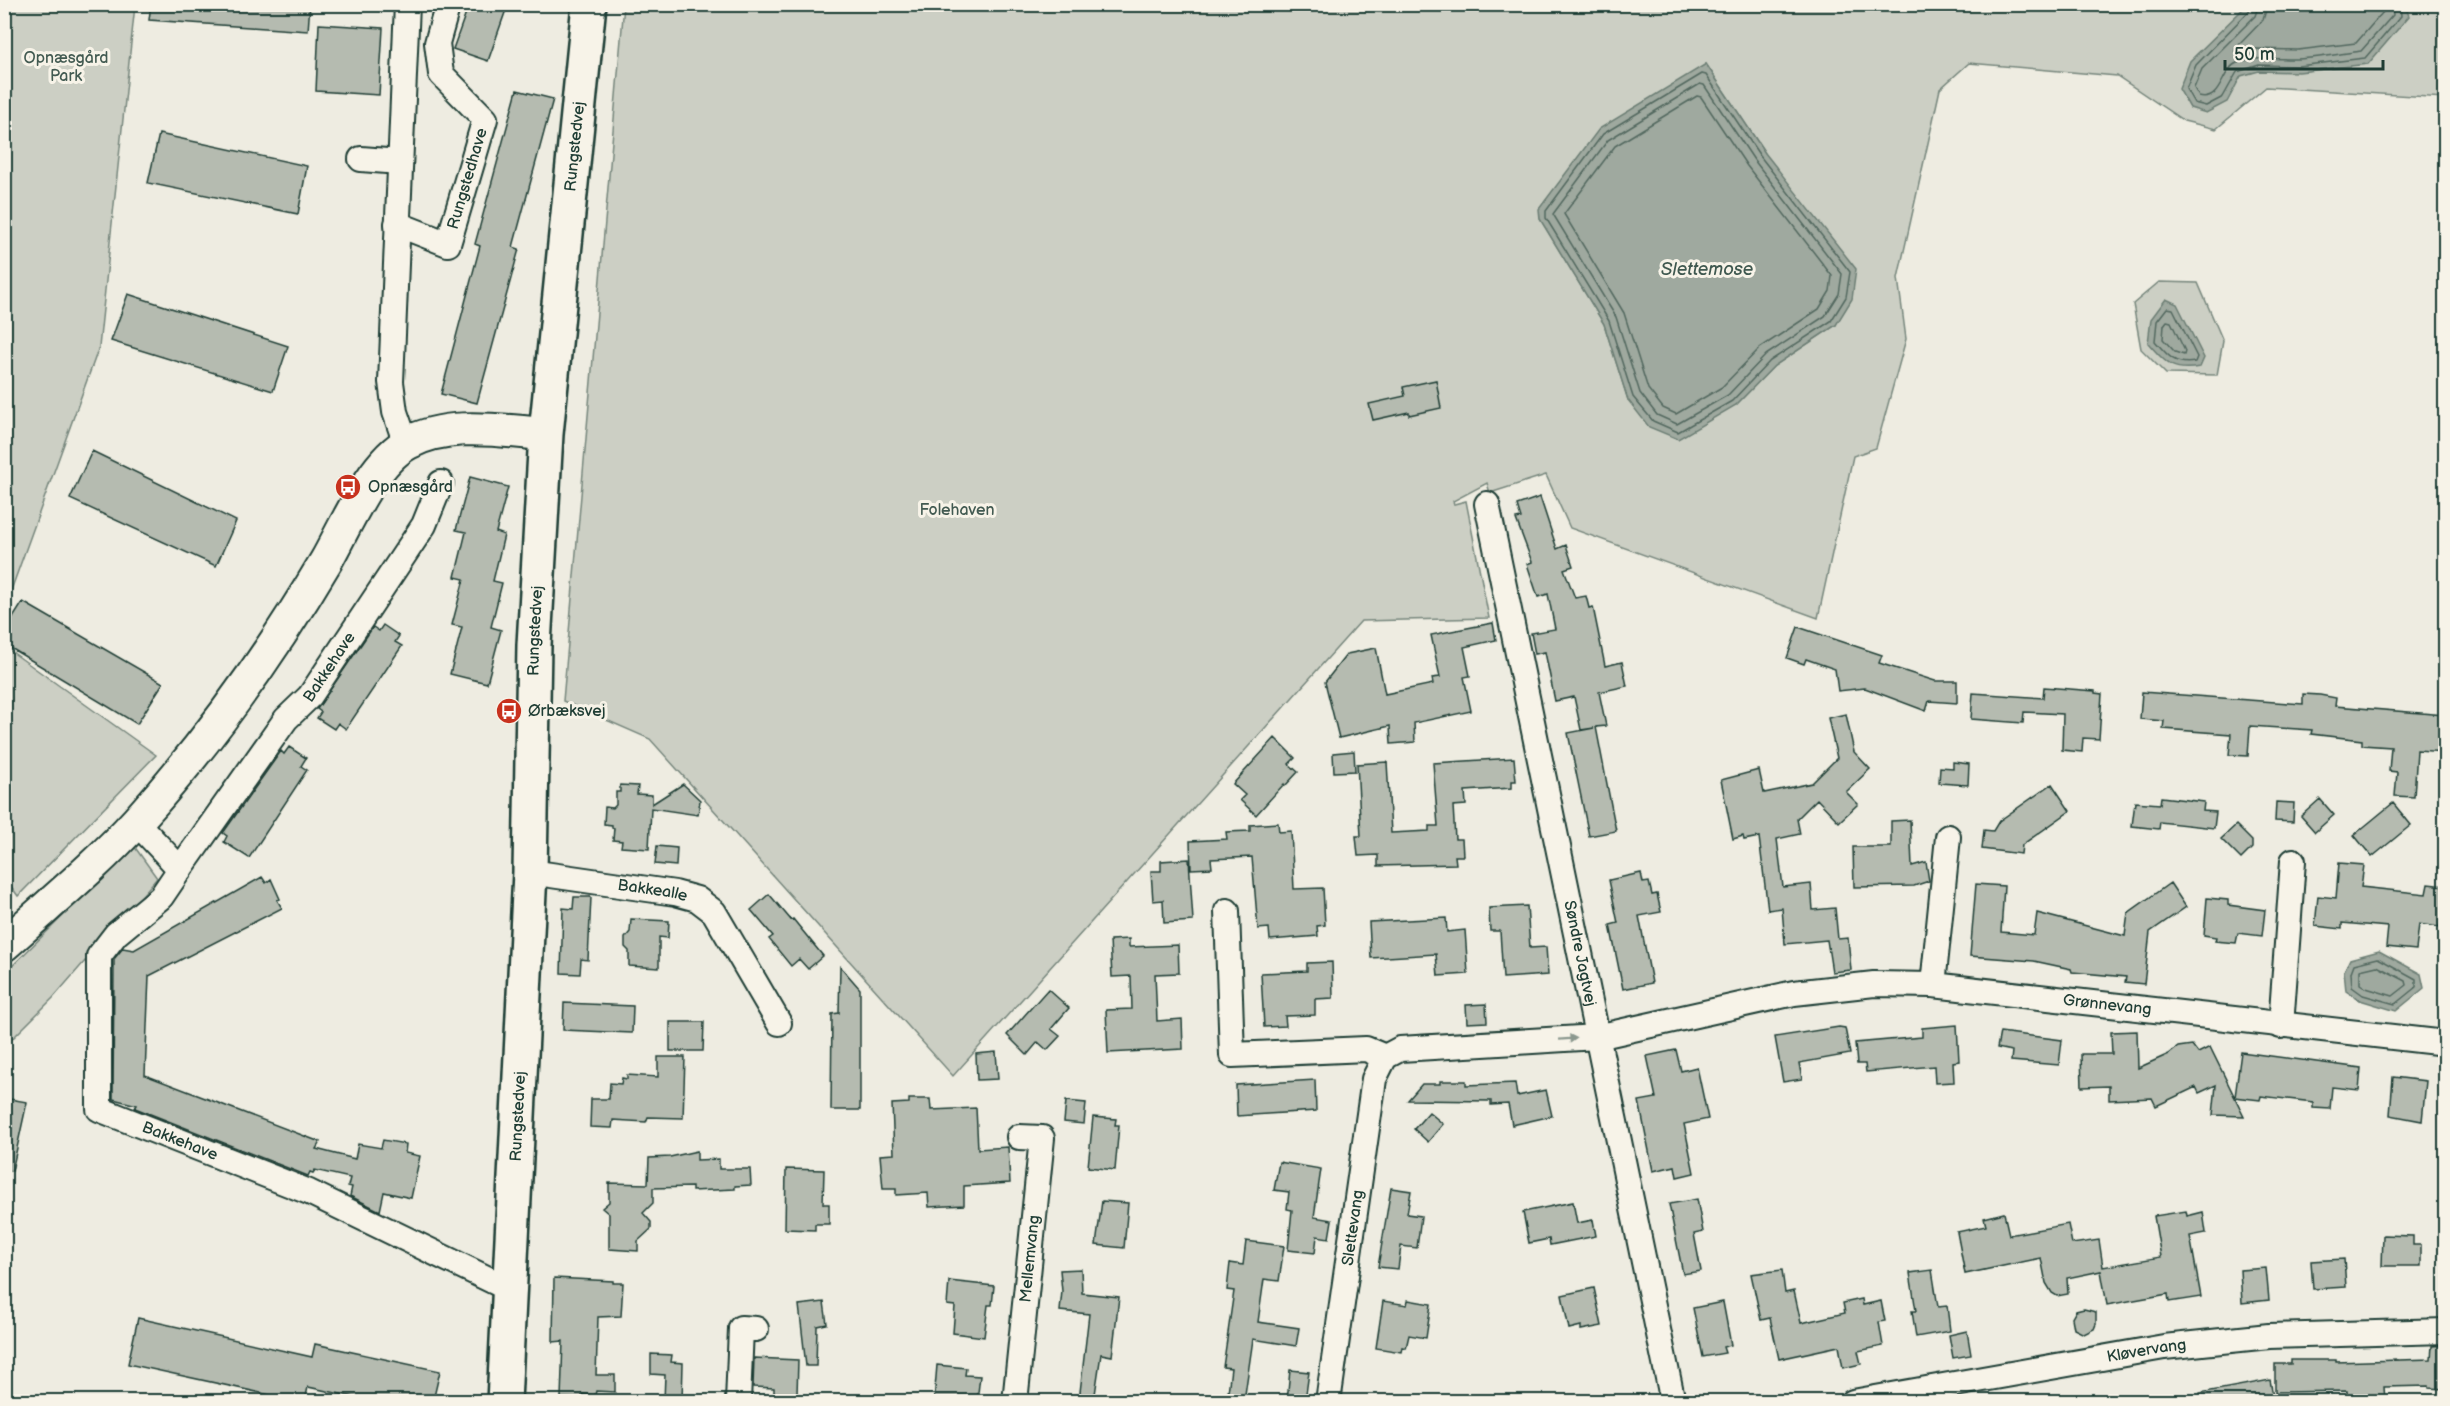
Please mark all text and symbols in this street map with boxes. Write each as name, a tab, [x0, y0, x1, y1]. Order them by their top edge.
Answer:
scale bar	[2225, 33, 2382, 71]
text: 50 m	[2234, 44, 2275, 65]
park label: Opnæsgård Park	[23, 49, 109, 86]
street label: Rungstedvej	[561, 101, 589, 192]
street label: Rungstedhave	[443, 125, 491, 231]
water label: Slettemose	[1661, 259, 1753, 280]
bus stop icon: Opnæsgård	[333, 472, 363, 502]
place label: Opnæsgård	[368, 478, 453, 497]
park label: Folehaven	[919, 501, 995, 520]
street label: Rungstedvej	[524, 585, 547, 676]
street label: Bakkehave	[299, 628, 360, 706]
bus stop icon: Ørbæksvej	[494, 696, 524, 726]
place label: Ørbæksvej	[528, 702, 606, 721]
street label: Bakkealle	[616, 875, 690, 906]
street label: Søndre Jagtvej	[1560, 899, 1600, 1008]
street label: Grønnevang	[2062, 990, 2153, 1019]
one-way arrow	[1558, 1034, 1577, 1044]
street label: Rungstedvej	[506, 1071, 530, 1162]
street label: Bakkehave	[139, 1117, 221, 1165]
street label: Slettevang	[1338, 1189, 1368, 1267]
street label: Mellemvang	[1016, 1214, 1044, 1303]
street label: Kløvervang	[2105, 1335, 2187, 1366]

